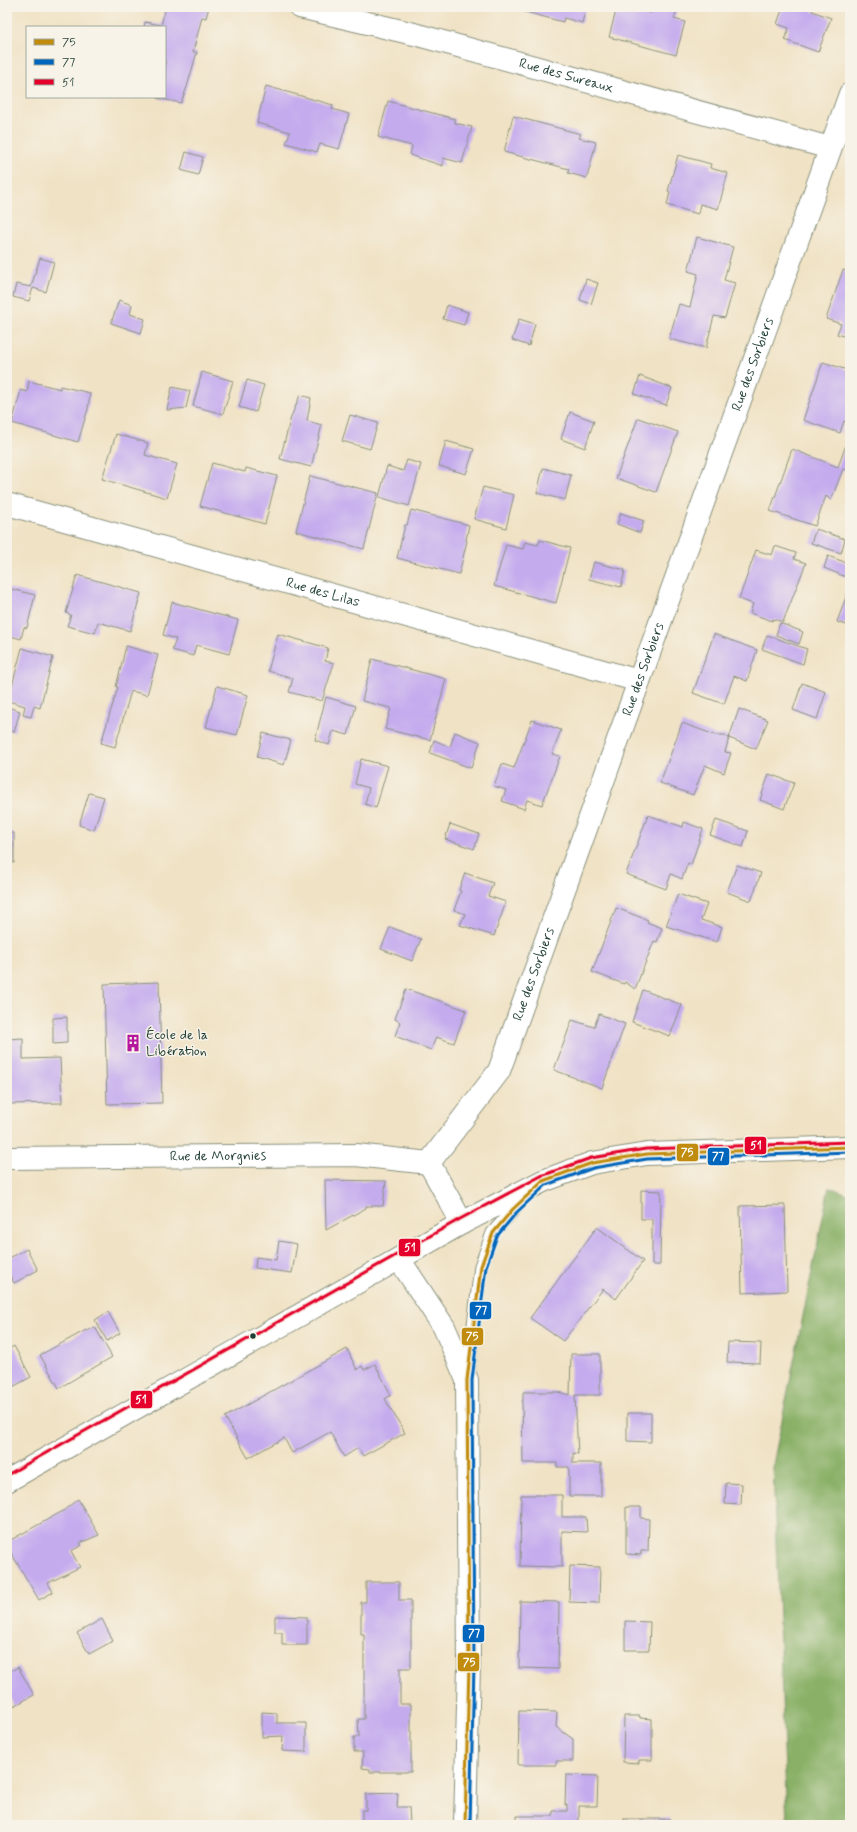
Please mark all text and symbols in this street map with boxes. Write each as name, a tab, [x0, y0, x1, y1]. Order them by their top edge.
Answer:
legend	[26, 26, 166, 98]
text: 75	[62, 35, 76, 51]
street label: Rue des Sureaux	[517, 54, 615, 97]
text: 77	[62, 55, 75, 71]
text: 51	[62, 75, 74, 91]
street label: Rue des Sorbiers	[728, 315, 778, 414]
street label: Rue des Lilas	[284, 574, 362, 611]
street label: Rue des Sorbiers	[618, 620, 668, 719]
street label: Rue des Sorbiers	[509, 925, 559, 1023]
place label: École de la Libération	[146, 1026, 208, 1060]
building icon: École de la Libération	[123, 1033, 143, 1053]
line badge: 51	[744, 1136, 767, 1155]
text: 51	[750, 1139, 762, 1153]
line badge: 75	[676, 1143, 699, 1162]
text: 75	[681, 1146, 693, 1160]
street label: Rue de Morgnies	[170, 1147, 267, 1166]
line badge: 77	[707, 1147, 730, 1166]
text: 77	[712, 1150, 725, 1164]
line badge: 51	[398, 1238, 421, 1257]
text: 51	[404, 1241, 416, 1255]
line badge: 77	[469, 1301, 492, 1320]
text: 77	[475, 1304, 488, 1318]
line badge: 75	[461, 1327, 484, 1346]
text: 75	[466, 1330, 478, 1344]
unlabelled marker	[248, 1331, 258, 1341]
line badge: 51	[130, 1390, 153, 1409]
text: 51	[135, 1393, 147, 1407]
line badge: 77	[462, 1624, 485, 1643]
text: 77	[468, 1627, 481, 1641]
line badge: 75	[457, 1652, 480, 1672]
text: 75	[463, 1656, 475, 1670]

